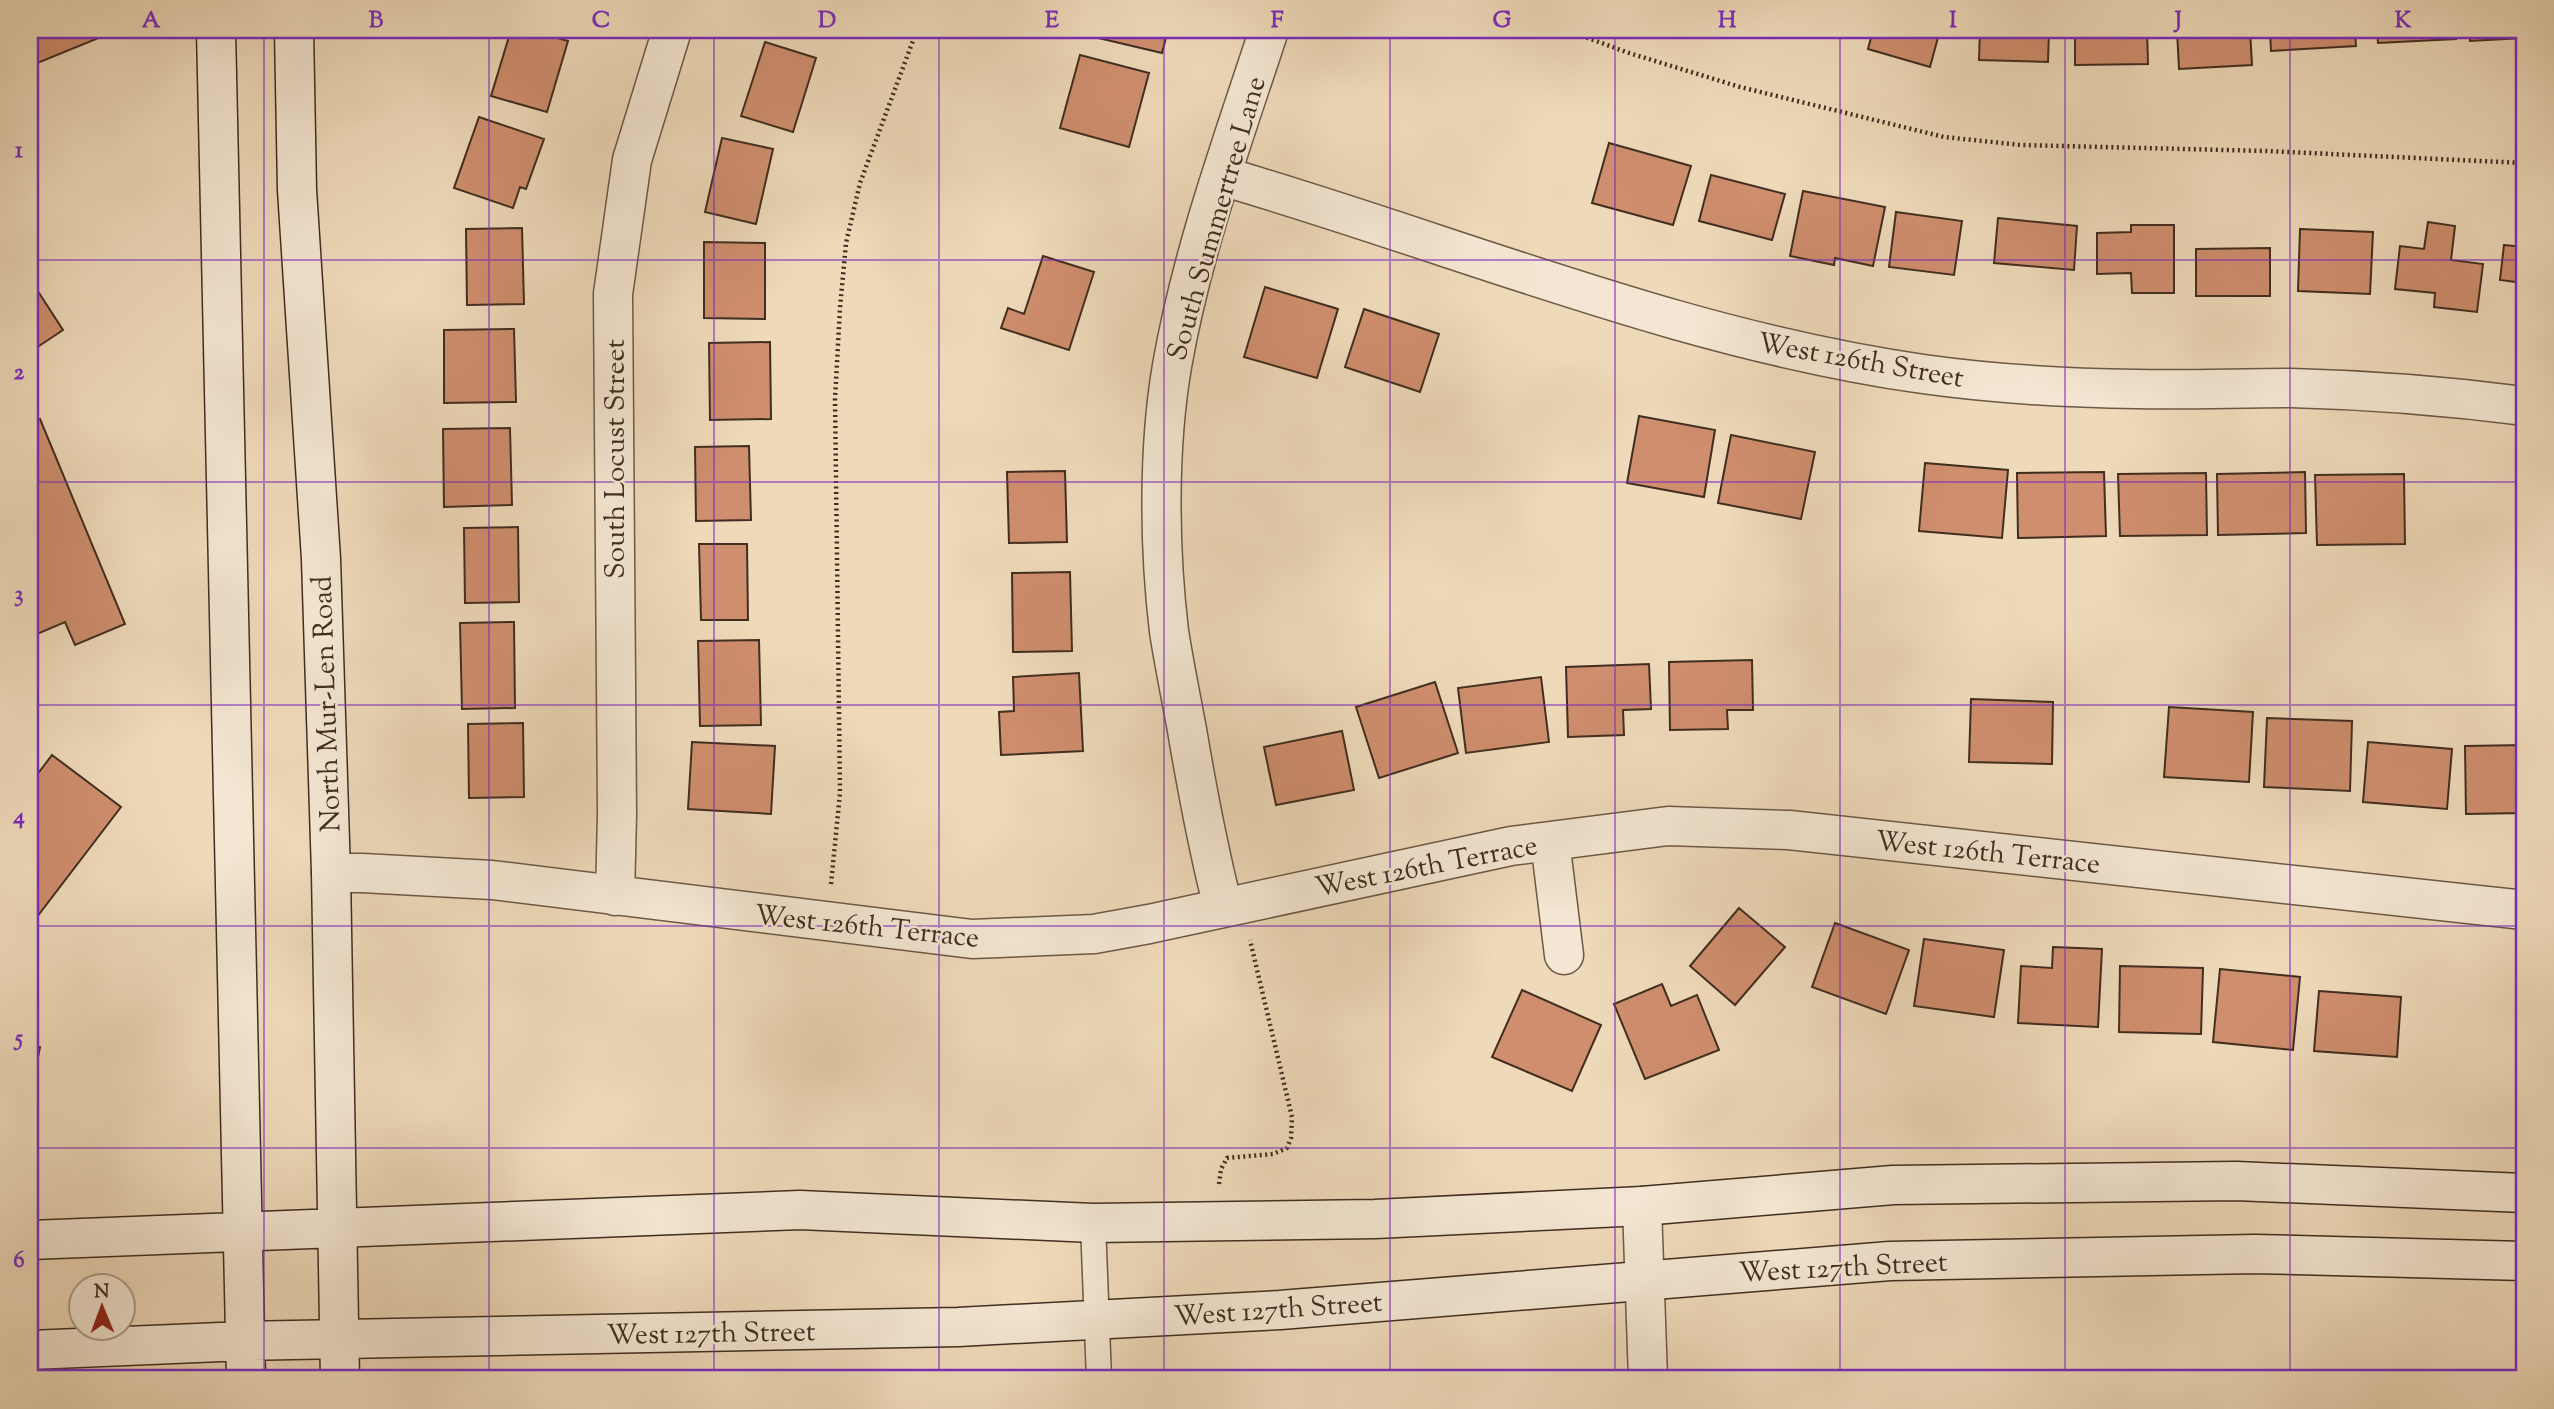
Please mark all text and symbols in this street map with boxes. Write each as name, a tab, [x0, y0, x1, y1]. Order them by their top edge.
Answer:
text: A	[142, 5, 161, 38]
text: B	[369, 5, 384, 38]
text: C	[592, 5, 610, 38]
text: D	[818, 5, 836, 38]
text: E	[1045, 5, 1059, 38]
text: F	[1271, 5, 1284, 38]
text: G	[1493, 5, 1512, 38]
text: H	[1718, 5, 1737, 38]
text: I	[1949, 5, 1957, 38]
text: J	[2173, 5, 2182, 38]
text: K	[2395, 5, 2412, 38]
street label: South Summertree Lane	[1158, 72, 1278, 366]
text: 1	[15, 135, 23, 168]
street label: West 126th Street	[1754, 324, 1967, 400]
street label: South Locust Street	[597, 339, 637, 579]
text: 2	[14, 357, 25, 390]
street label: North Mur-Len Road	[304, 575, 352, 833]
text: 3	[14, 579, 24, 612]
text: 4	[12, 801, 25, 834]
street label: West 126th Terrace	[1873, 822, 2102, 886]
street label: West 126th Terrace	[1312, 827, 1541, 909]
street label: West 126th Terrace	[752, 896, 981, 960]
text: 5	[13, 1023, 23, 1056]
street label: West 127th Street	[1738, 1244, 1949, 1294]
text: 6	[13, 1245, 25, 1278]
north arrow	[66, 1272, 136, 1342]
text: N	[94, 1279, 110, 1306]
street label: West 127th Street	[1173, 1284, 1384, 1338]
street label: West 127th Street	[606, 1313, 816, 1357]

